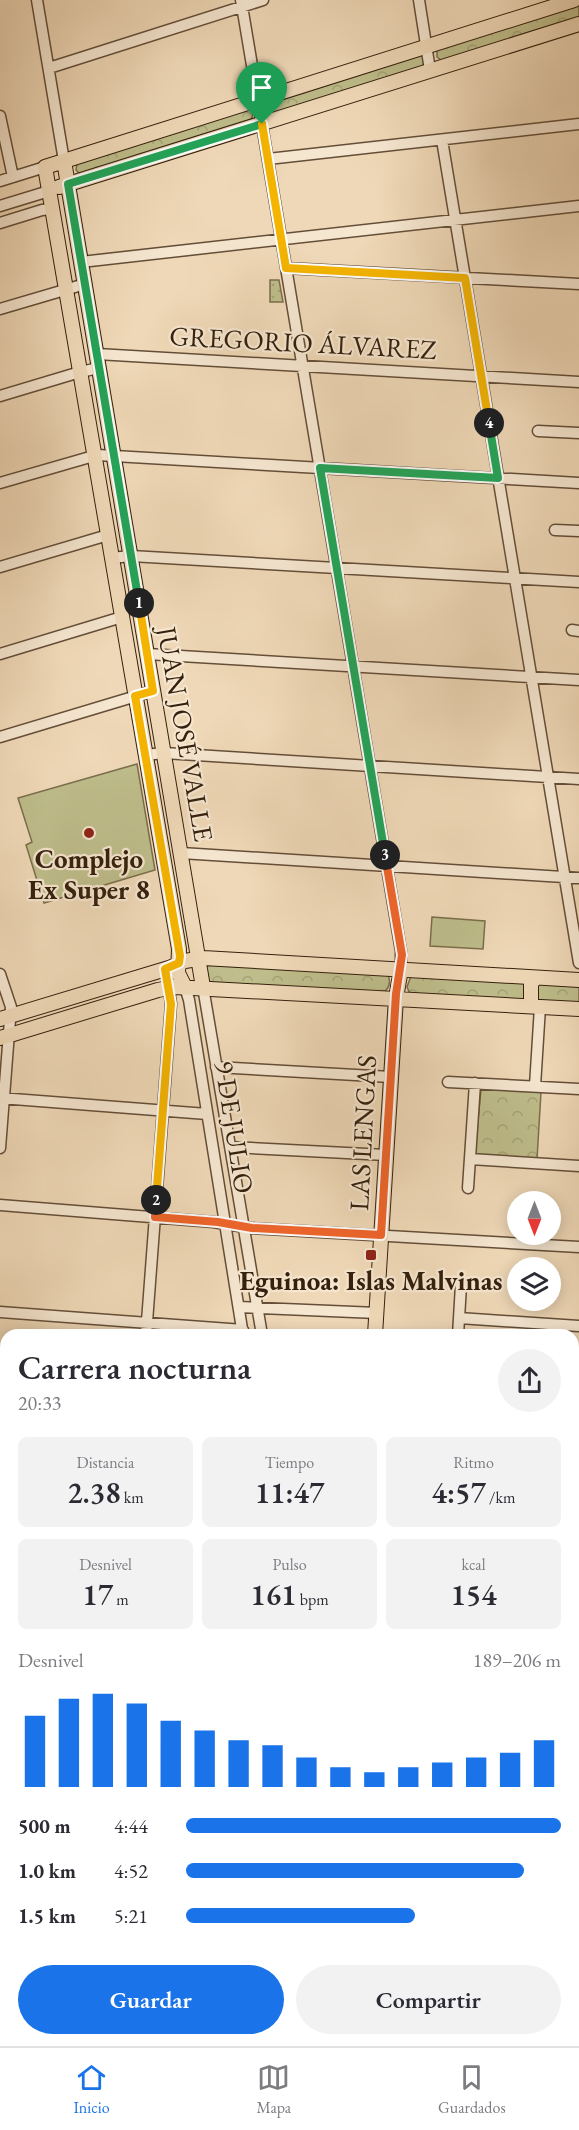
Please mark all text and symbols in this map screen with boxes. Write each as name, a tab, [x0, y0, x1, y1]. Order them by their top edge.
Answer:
pin	[236, 62, 287, 124]
icon: arrive	[245, 71, 278, 104]
street label: GREGORIO ÁLVAREZ	[169, 318, 437, 367]
pin: 4	[474, 408, 504, 438]
text: 4	[485, 412, 493, 433]
pin: 1	[124, 588, 154, 618]
text: 1	[135, 592, 143, 613]
street label: JUAN JOSÉ VALLE	[149, 622, 222, 844]
marker: Complejo Ex Super 8	[82, 826, 96, 840]
pin: 3	[370, 840, 400, 870]
place label: Complejo Ex Super 8	[28, 841, 150, 907]
text: 3	[381, 844, 389, 865]
street label: LAS LENGAS	[341, 1054, 384, 1212]
street label: 9 DE JULIO	[207, 1058, 262, 1196]
pin: 2	[141, 1185, 171, 1215]
text: 2	[152, 1189, 160, 1210]
north arrow	[507, 1191, 561, 1245]
map controls	[507, 1191, 561, 1311]
marker: Eguinoa: Islas Malvinas	[364, 1248, 378, 1262]
button: layers	[507, 1257, 561, 1311]
place label: Eguinoa: Islas Malvinas	[240, 1263, 502, 1298]
text: Carrera nocturna	[18, 1346, 251, 1389]
button: share	[498, 1349, 561, 1412]
text: 20:33	[18, 1390, 61, 1416]
text: Distancia	[77, 1452, 134, 1473]
text: Tiempo	[265, 1452, 314, 1473]
text: Ritmo	[453, 1452, 494, 1473]
text: 2.38	[67, 1473, 121, 1512]
text: 11:47	[255, 1473, 324, 1512]
text: 4:57	[432, 1473, 486, 1512]
text: km	[121, 1487, 144, 1508]
text: /km	[486, 1487, 515, 1508]
text: Desnivel	[79, 1554, 132, 1575]
text: Pulso	[272, 1554, 307, 1575]
text: kcal	[461, 1554, 486, 1575]
text: 17	[82, 1575, 113, 1614]
text: 161	[250, 1575, 296, 1614]
text: 154	[450, 1575, 497, 1614]
text: m	[113, 1589, 129, 1610]
text: bpm	[296, 1589, 329, 1610]
text: Desnivel	[18, 1647, 84, 1673]
text: 189–206 m	[473, 1647, 561, 1673]
text: 500 m	[18, 1813, 71, 1839]
text: 4:44	[114, 1813, 148, 1839]
text: 1.0 km	[18, 1858, 76, 1884]
text: 4:52	[114, 1858, 148, 1884]
text: 1.5 km	[18, 1903, 76, 1929]
text: 5:21	[114, 1903, 148, 1929]
button: Guardar	[18, 1965, 284, 2034]
button: Compartir	[296, 1965, 561, 2034]
tab: Inicio	[73, 2061, 110, 2118]
tab: Mapa	[256, 2061, 291, 2118]
tab: Guardados	[438, 2061, 506, 2118]

